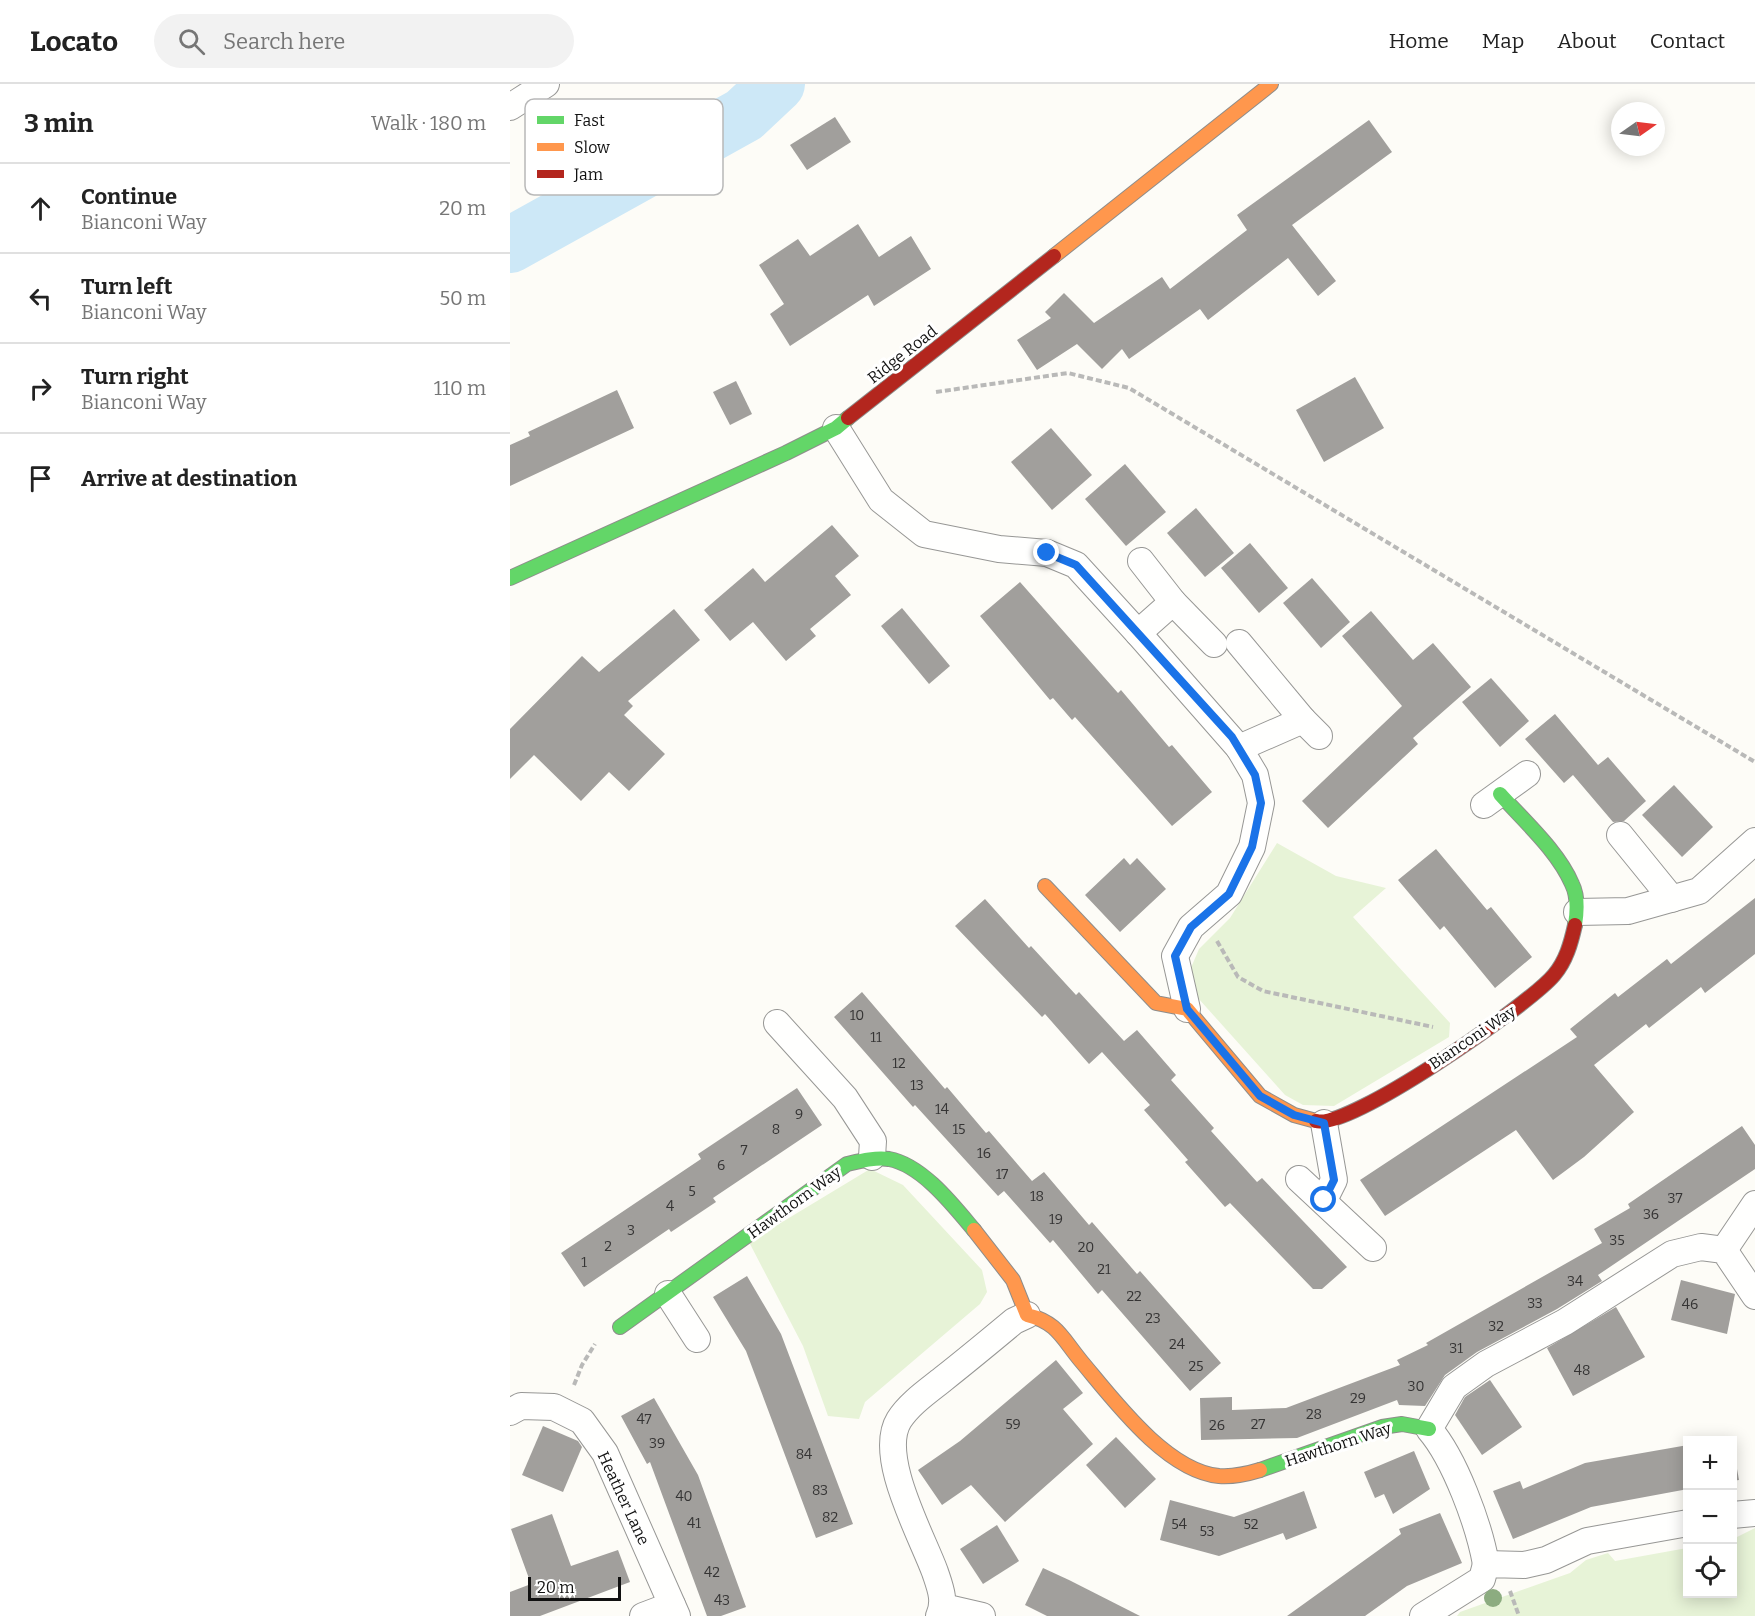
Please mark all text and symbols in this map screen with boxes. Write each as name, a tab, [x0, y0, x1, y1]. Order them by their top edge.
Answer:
search box	[154, 14, 574, 68]
text: Locato	[30, 25, 118, 58]
icon: search	[175, 25, 208, 58]
text: Search here	[223, 28, 345, 55]
text: Home	[1389, 28, 1449, 54]
text: Map	[1482, 28, 1524, 54]
text: About	[1557, 28, 1617, 54]
text: Contact	[1650, 28, 1725, 54]
legend	[525, 99, 723, 195]
north arrow	[1611, 102, 1665, 156]
text: 3 min	[24, 108, 93, 139]
text: Walk · 180 m	[371, 111, 486, 135]
text: Fast	[574, 111, 605, 130]
text: Slow	[574, 138, 610, 157]
text: Jam	[573, 165, 603, 184]
text: Continue	[81, 183, 177, 210]
icon: ahead	[24, 192, 57, 225]
text: 20 m	[439, 196, 486, 220]
text: Bianconi Way	[81, 210, 207, 234]
text: Turn left	[81, 273, 173, 300]
icon: left	[24, 282, 57, 315]
text: 50 m	[439, 286, 486, 310]
text: Bianconi Way	[81, 300, 207, 324]
street label: Ridge Road	[864, 321, 941, 387]
text: Turn right	[81, 363, 189, 390]
icon: right	[24, 372, 57, 405]
text: 110 m	[434, 376, 486, 400]
text: Bianconi Way	[81, 390, 207, 414]
icon: arrive	[24, 462, 57, 495]
text: Arrive at destination	[81, 465, 297, 492]
route end	[1033, 539, 1059, 565]
street label: Bianconi Way	[1425, 1001, 1520, 1073]
house number: 10	[850, 1007, 864, 1024]
house number: 11	[870, 1029, 882, 1046]
house number: 12	[892, 1055, 906, 1072]
house number: 13	[910, 1077, 924, 1094]
house number: 14	[935, 1101, 949, 1118]
house number: 9	[795, 1106, 803, 1123]
house number: 8	[772, 1121, 780, 1138]
house number: 15	[952, 1121, 966, 1138]
house number: 7	[740, 1142, 748, 1159]
house number: 16	[977, 1145, 991, 1162]
house number: 6	[717, 1157, 725, 1174]
street label: Hawthorn Way	[744, 1162, 845, 1243]
house number: 17	[996, 1166, 1008, 1183]
house number: 5	[688, 1183, 696, 1200]
route start	[1310, 1186, 1336, 1212]
house number: 18	[1030, 1188, 1044, 1205]
house number: 37	[1667, 1190, 1683, 1207]
house number: 4	[666, 1198, 674, 1215]
house number: 36	[1643, 1206, 1659, 1223]
house number: 19	[1049, 1211, 1063, 1228]
house number: 3	[627, 1222, 635, 1239]
house number: 35	[1609, 1232, 1625, 1249]
house number: 2	[604, 1238, 612, 1255]
house number: 20	[1078, 1239, 1094, 1256]
house number: 1	[581, 1254, 587, 1271]
house number: 21	[1097, 1261, 1111, 1278]
house number: 34	[1567, 1273, 1583, 1290]
house number: 22	[1126, 1288, 1142, 1305]
house number: 33	[1527, 1295, 1543, 1312]
house number: 46	[1682, 1296, 1698, 1313]
house number: 23	[1145, 1310, 1161, 1327]
house number: 32	[1488, 1318, 1504, 1335]
house number: 24	[1169, 1336, 1185, 1353]
house number: 31	[1449, 1340, 1463, 1357]
house number: 25	[1188, 1358, 1204, 1375]
house number: 48	[1574, 1362, 1590, 1379]
house number: 30	[1408, 1378, 1424, 1395]
house number: 29	[1350, 1390, 1366, 1407]
house number: 28	[1306, 1406, 1322, 1423]
house number: 47	[636, 1411, 652, 1428]
house number: 59	[1005, 1416, 1021, 1433]
house number: 27	[1251, 1416, 1265, 1433]
house number: 26	[1209, 1417, 1225, 1434]
street label: Hawthorn Way	[1283, 1418, 1394, 1471]
house number: 39	[649, 1435, 665, 1452]
map controls	[1683, 1436, 1737, 1598]
button: +	[1683, 1436, 1737, 1490]
house number: 84	[796, 1446, 812, 1463]
street label: Heather Lane	[594, 1448, 653, 1548]
house number: 83	[812, 1482, 828, 1499]
house number: 40	[675, 1488, 693, 1505]
button: −	[1683, 1490, 1737, 1544]
house number: 82	[822, 1509, 838, 1526]
house number: 41	[687, 1515, 701, 1532]
house number: 54	[1171, 1516, 1187, 1533]
house number: 52	[1244, 1516, 1258, 1533]
house number: 53	[1199, 1523, 1215, 1540]
button: locate	[1683, 1544, 1737, 1598]
house number: 42	[704, 1564, 720, 1581]
scale bar	[528, 1574, 621, 1602]
text: 20 m	[537, 1578, 574, 1597]
house number: 43	[714, 1592, 730, 1609]

